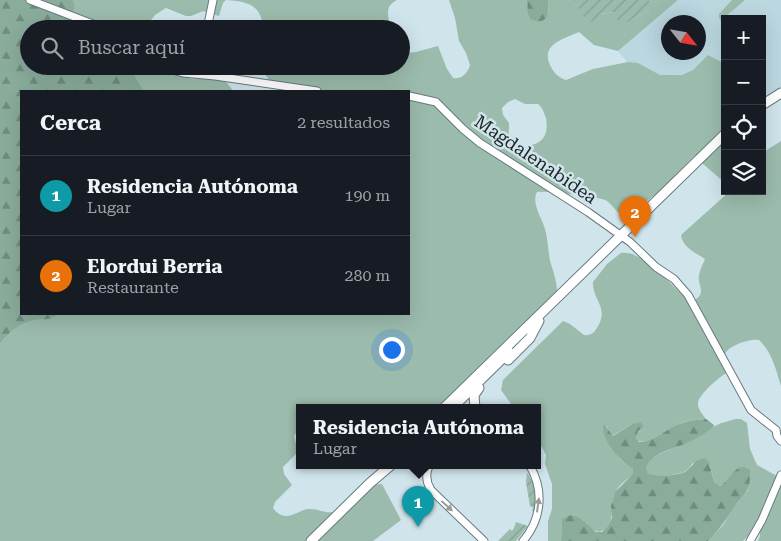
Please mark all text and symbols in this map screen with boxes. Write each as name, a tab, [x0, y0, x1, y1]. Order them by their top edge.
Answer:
north arrow	[661, 15, 706, 60]
map controls	[721, 15, 766, 195]
button: +	[721, 15, 766, 60]
search box	[20, 20, 410, 75]
icon: search	[38, 34, 66, 62]
text: Buscar aquí	[78, 36, 185, 59]
button: −	[721, 60, 766, 105]
button: locate	[721, 105, 766, 150]
street label: Magdalenabidea	[471, 110, 601, 208]
text: Cerca	[40, 111, 101, 135]
text: 2 resultados	[297, 113, 390, 132]
button: layers	[721, 150, 766, 195]
text: Residencia Autónoma	[87, 175, 298, 198]
text: 1	[52, 186, 60, 205]
text: 190 m	[344, 186, 390, 205]
pin: 2	[619, 196, 651, 237]
text: Lugar	[87, 198, 131, 217]
text: Elordui Berria	[87, 255, 222, 278]
text: 2	[52, 266, 60, 285]
text: 280 m	[344, 266, 390, 285]
text: Restaurante	[87, 278, 179, 297]
your location	[379, 337, 405, 363]
popup	[296, 404, 541, 469]
text: Residencia Autónoma	[313, 416, 524, 439]
text: Lugar	[313, 439, 357, 458]
pin: 1	[402, 486, 434, 527]
one-way arrow	[535, 496, 543, 512]
one-way arrow	[441, 500, 453, 512]

